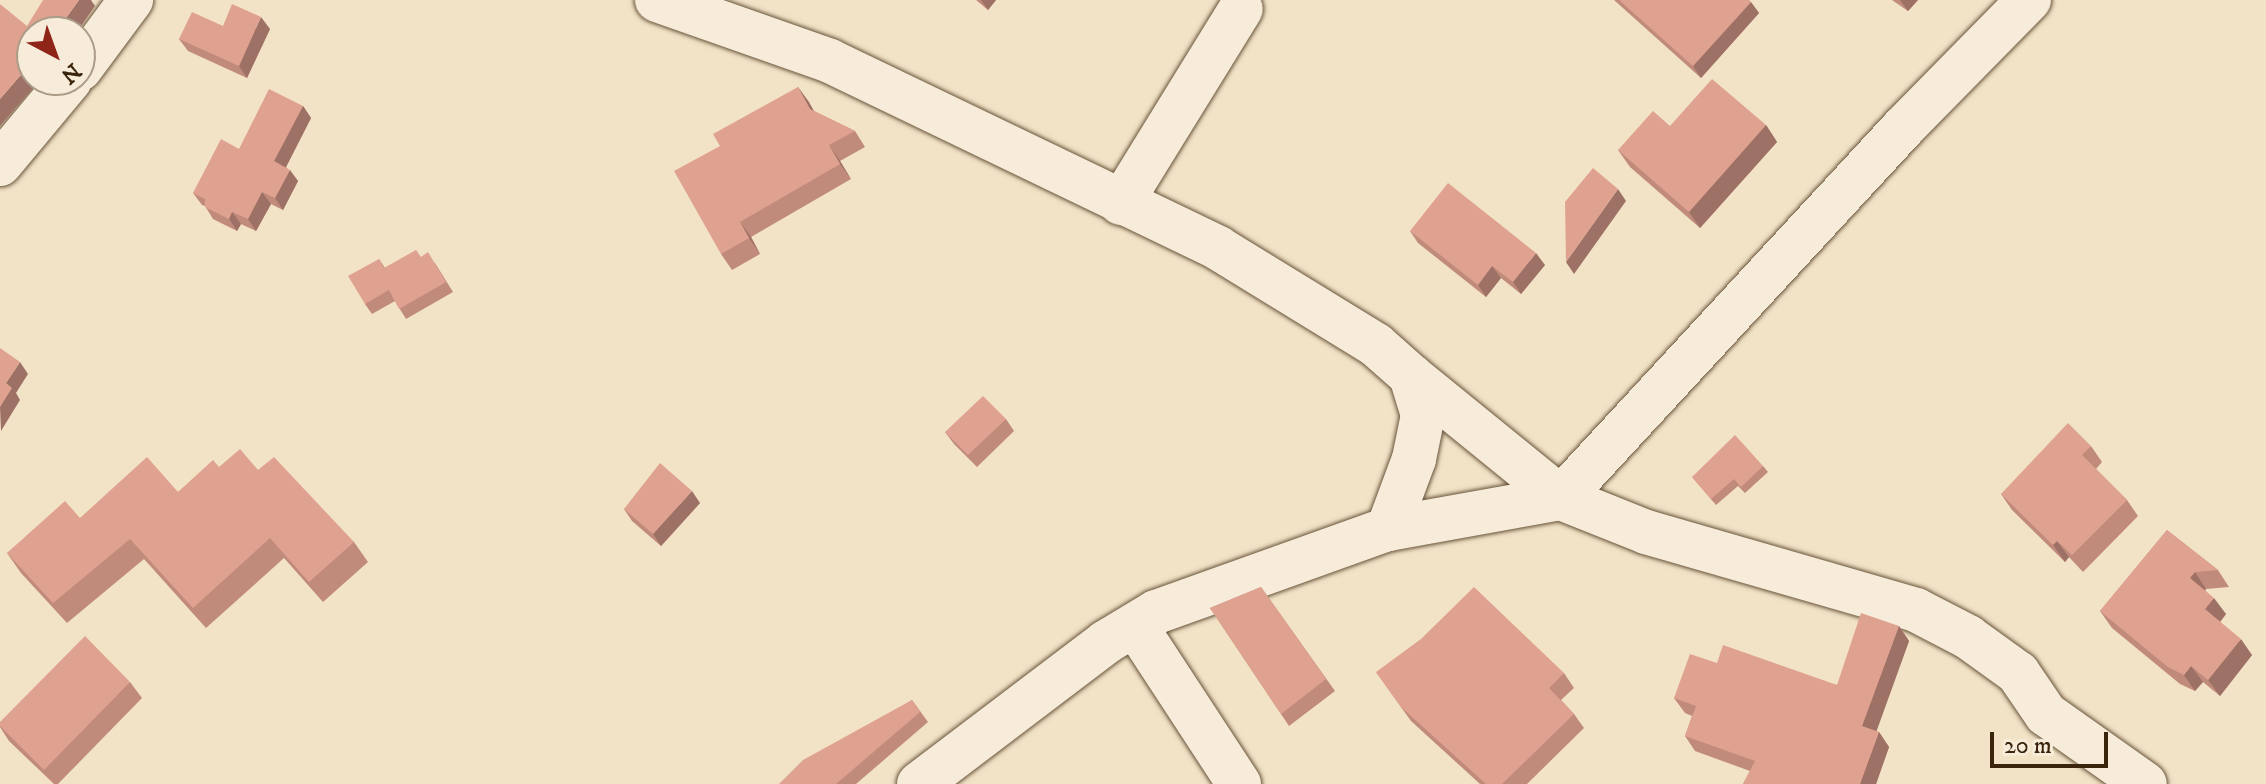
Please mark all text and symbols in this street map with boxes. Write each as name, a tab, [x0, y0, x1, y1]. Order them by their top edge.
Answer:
north arrow	[16, 16, 96, 96]
text: N	[55, 57, 86, 89]
scale bar	[1994, 716, 2112, 766]
text: 20 m	[2004, 731, 2052, 761]

